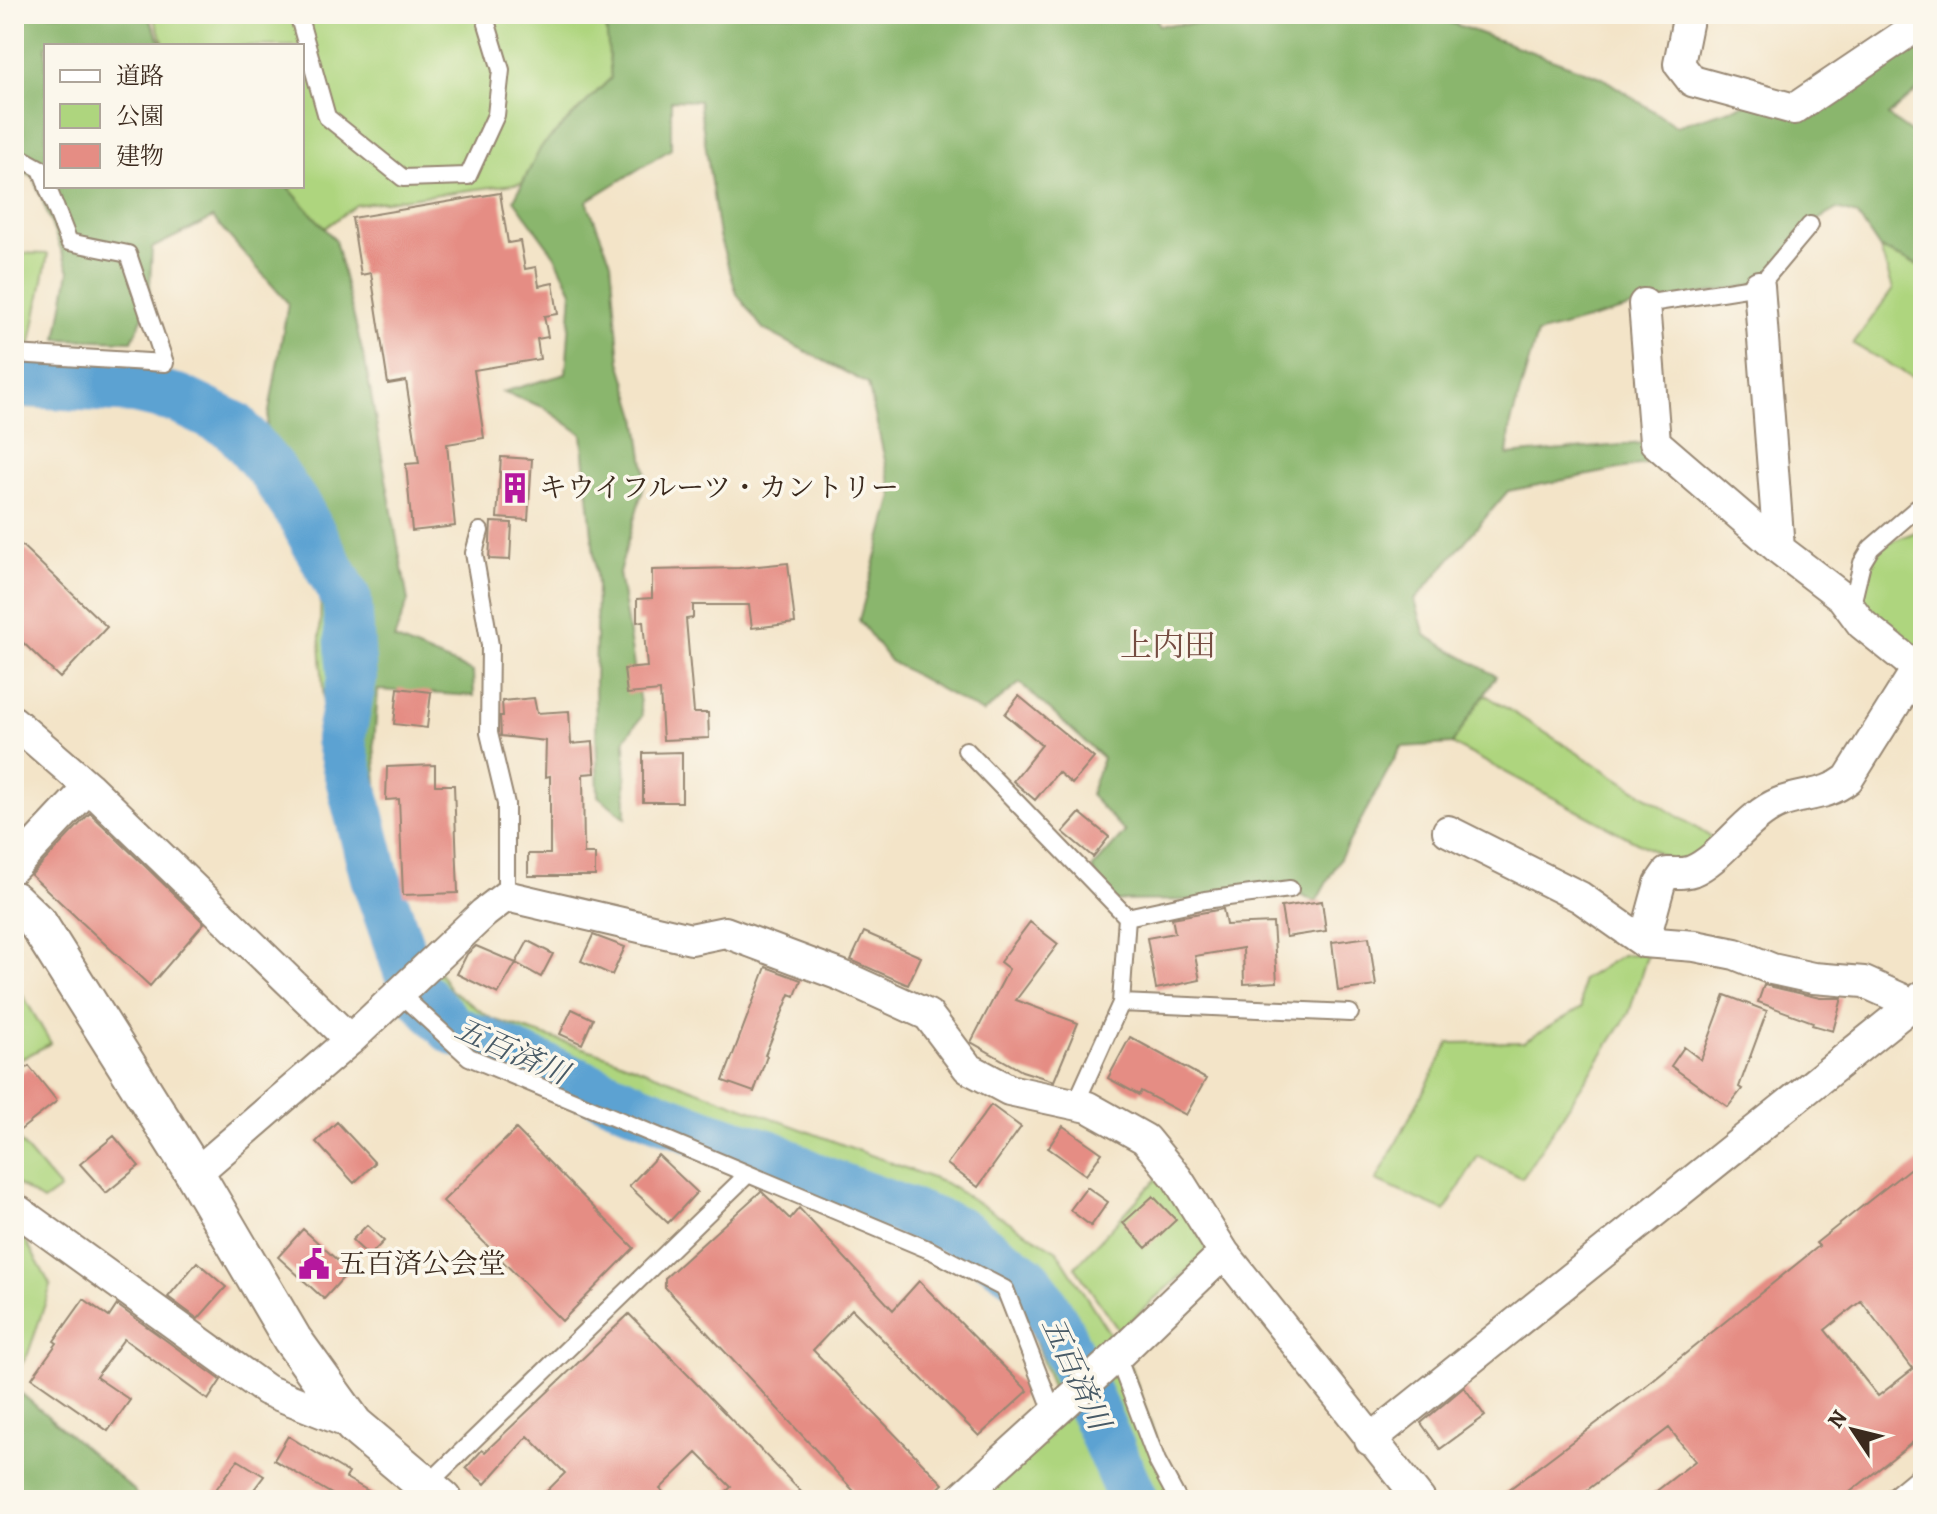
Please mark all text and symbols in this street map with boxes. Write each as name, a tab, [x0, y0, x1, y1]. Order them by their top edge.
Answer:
legend	[44, 44, 304, 188]
text: 道路	[116, 60, 164, 92]
text: 公園	[116, 100, 164, 132]
text: 建物	[116, 140, 164, 172]
place label: キウイフルーツ・カントリー	[539, 469, 899, 507]
building icon: キウイフルーツ・カントリー	[498, 471, 532, 505]
district label: 上内田	[1120, 623, 1216, 667]
water label: 五百済川	[449, 1008, 578, 1095]
place label: 五百済公会堂	[338, 1245, 506, 1283]
public building icon: 五百済公会堂	[297, 1247, 331, 1281]
water label: 五百済川	[1033, 1310, 1121, 1439]
north arrow	[1813, 1390, 1893, 1470]
text: N	[1821, 1404, 1854, 1434]

